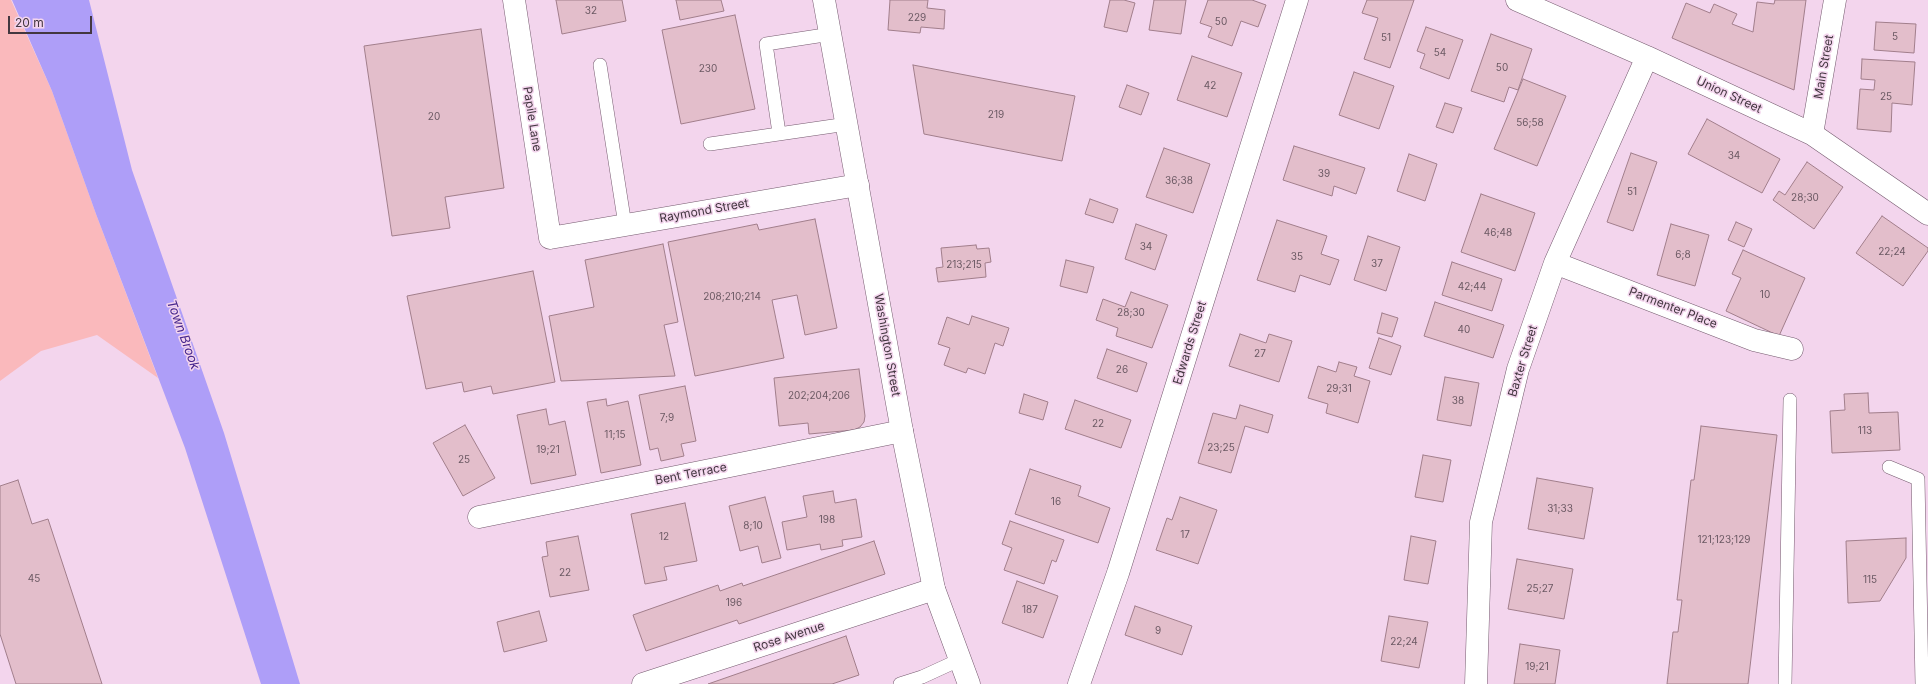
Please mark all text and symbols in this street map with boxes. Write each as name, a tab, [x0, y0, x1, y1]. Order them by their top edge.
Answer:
house number: 32	[585, 5, 597, 17]
scale bar	[10, 8, 94, 34]
house number: 229	[908, 12, 926, 24]
text: 20 m	[15, 15, 44, 30]
house number: 50	[1215, 16, 1227, 28]
house number: 5	[1892, 31, 1898, 43]
house number: 51	[1381, 32, 1391, 44]
street label: Main Street	[1811, 34, 1837, 100]
house number: 54	[1434, 47, 1446, 59]
house number: 50	[1496, 62, 1508, 74]
house number: 230	[699, 63, 717, 75]
street label: Union Street	[1694, 74, 1764, 116]
house number: 42	[1204, 80, 1216, 92]
street label: Papile Lane	[520, 86, 544, 152]
house number: 25	[1880, 91, 1892, 103]
house number: 219	[988, 109, 1004, 121]
house number: 20	[428, 111, 440, 123]
house number: 56;58	[1516, 117, 1544, 129]
house number: 34	[1728, 150, 1740, 162]
house number: 39	[1318, 168, 1330, 180]
house number: 36;38	[1165, 175, 1193, 187]
house number: 51	[1627, 186, 1637, 198]
house number: 28;30	[1791, 192, 1819, 204]
street label: Raymond Street	[658, 196, 750, 226]
house number: 46;48	[1484, 227, 1512, 239]
house number: 34	[1140, 241, 1152, 253]
house number: 22;24	[1878, 246, 1906, 258]
house number: 6;8	[1675, 249, 1691, 261]
house number: 35	[1291, 251, 1303, 263]
house number: 37	[1371, 258, 1383, 270]
house number: 213;215	[946, 259, 982, 271]
house number: 42;44	[1458, 281, 1486, 293]
street label: Parmenter Place	[1627, 285, 1719, 331]
house number: 10	[1760, 289, 1770, 301]
house number: 208;210;214	[703, 291, 761, 303]
street label: Washington Street	[871, 293, 903, 397]
water label: Town Brook	[163, 298, 203, 372]
street label: Edwards Street	[1170, 300, 1210, 386]
house number: 28;30	[1117, 307, 1145, 319]
house number: 40	[1458, 324, 1470, 336]
street label: Baxter Street	[1505, 324, 1541, 398]
house number: 27	[1254, 348, 1266, 360]
house number: 26	[1116, 364, 1128, 376]
house number: 29;31	[1326, 383, 1352, 395]
house number: 202;204;206	[788, 390, 850, 402]
house number: 38	[1452, 395, 1464, 407]
house number: 7;9	[660, 412, 674, 424]
house number: 22	[1092, 418, 1104, 430]
house number: 113	[1858, 425, 1872, 437]
house number: 11;15	[604, 429, 626, 441]
house number: 23;25	[1207, 442, 1235, 454]
house number: 19;21	[536, 444, 560, 456]
house number: 25	[458, 454, 470, 466]
street label: Bent Terrace	[654, 460, 728, 488]
house number: 16	[1051, 496, 1061, 508]
house number: 31;33	[1547, 503, 1573, 515]
house number: 198	[819, 514, 835, 526]
house number: 8;10	[743, 520, 763, 532]
house number: 17	[1180, 529, 1190, 541]
house number: 12	[659, 531, 669, 543]
house number: 121;123;129	[1698, 534, 1750, 546]
house number: 22	[559, 567, 571, 579]
house number: 45	[28, 573, 40, 585]
house number: 115	[1863, 574, 1877, 586]
house number: 25;27	[1527, 583, 1553, 595]
house number: 196	[726, 597, 742, 609]
house number: 187	[1022, 604, 1038, 616]
street label: Rose Avenue	[752, 619, 826, 655]
house number: 9	[1155, 625, 1161, 637]
house number: 22;24	[1390, 636, 1418, 648]
house number: 19;21	[1525, 661, 1549, 673]

